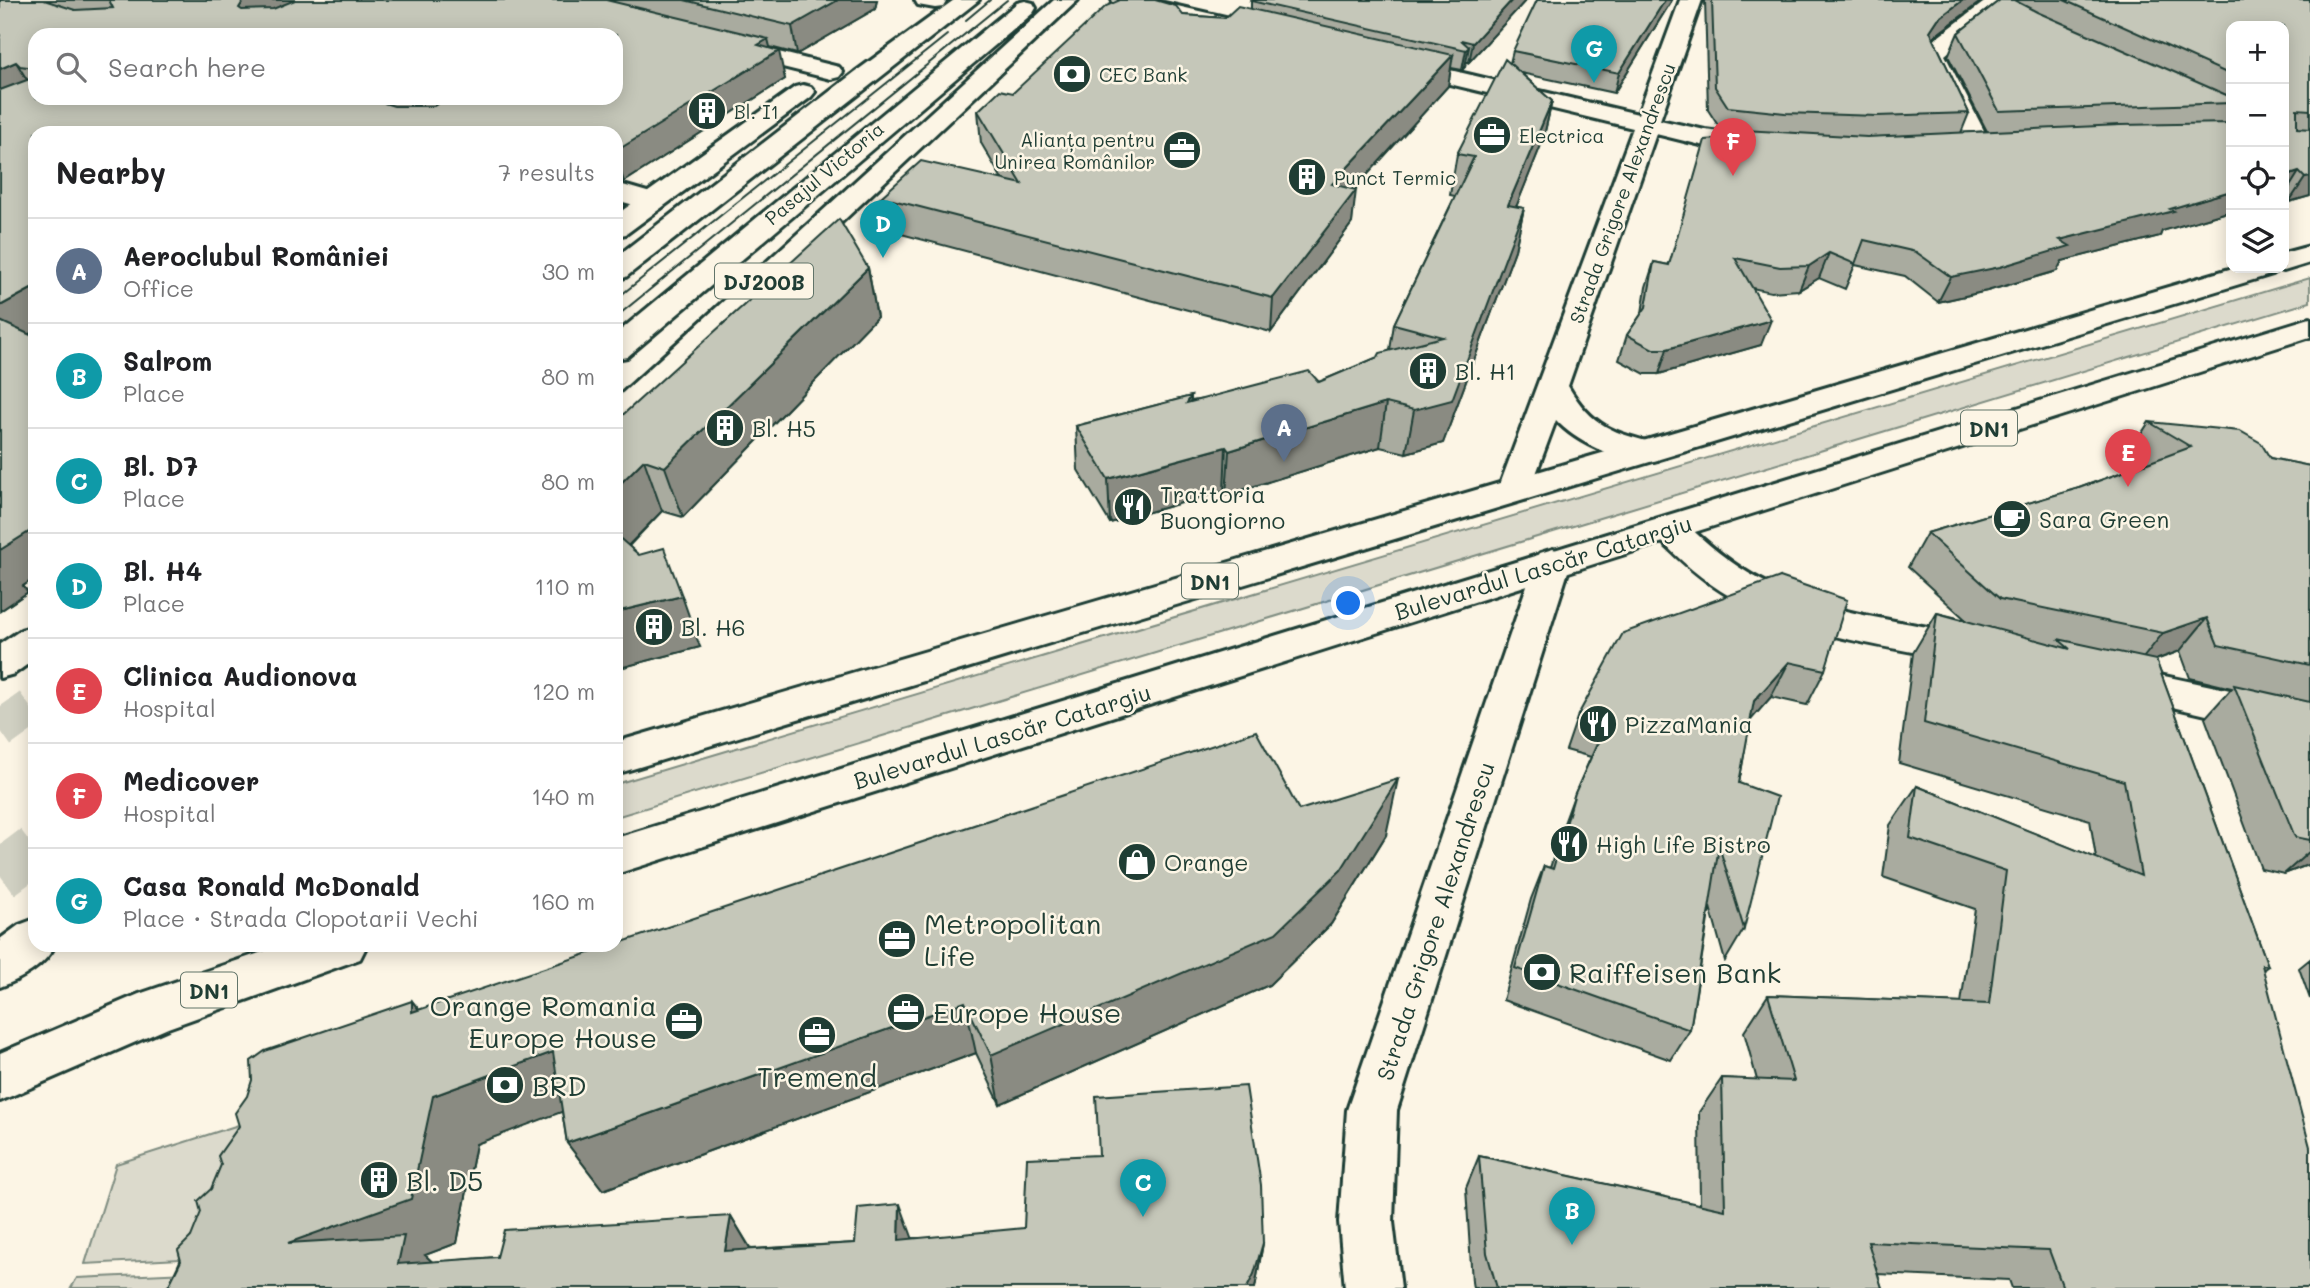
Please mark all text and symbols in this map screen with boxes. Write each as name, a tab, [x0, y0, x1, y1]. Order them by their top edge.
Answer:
map controls	[2226, 21, 2289, 273]
button: +	[2226, 21, 2289, 84]
pin: G	[1571, 25, 1617, 83]
search box	[28, 28, 623, 105]
icon: search	[52, 48, 90, 86]
text: Search here	[108, 50, 266, 84]
bank icon: CEC Bank	[1051, 53, 1093, 95]
street label: Strada Grigore Alexandrescu	[1563, 59, 1681, 327]
place label: CEC Bank	[1099, 62, 1187, 87]
button: −	[2226, 84, 2289, 147]
building icon: Bl. I1	[686, 90, 728, 132]
place label: Bl. I1	[734, 99, 779, 124]
office icon: Electrica	[1471, 114, 1513, 156]
street label: Pasajul Victoria	[759, 116, 889, 230]
pin: F	[1710, 118, 1756, 176]
place label: Electrica	[1519, 123, 1604, 148]
place label: Alianța pentru Unirea Românilor	[994, 127, 1155, 174]
office icon: Alianța pentru Unirea Românilor	[1161, 129, 1203, 171]
button: locate	[2226, 147, 2289, 210]
text: Nearby	[56, 152, 166, 192]
building icon: Punct Termic	[1286, 156, 1328, 198]
text: 7 results	[498, 157, 595, 187]
place label: Punct Termic	[1334, 165, 1456, 190]
pin: D	[860, 200, 906, 258]
button: layers	[2226, 210, 2289, 273]
text: Aeroclubul României	[123, 239, 390, 273]
text: A	[71, 256, 87, 286]
text: 30 m	[542, 256, 595, 286]
road number: DJ200B	[715, 264, 813, 298]
text: Office	[123, 273, 194, 303]
text: Salrom	[123, 344, 212, 378]
building icon: Bl. H1	[1407, 350, 1449, 392]
place label: Bl. H1	[1455, 356, 1516, 386]
text: B	[71, 361, 87, 391]
text: 80 m	[541, 361, 595, 391]
text: Place	[123, 378, 185, 408]
pin: A	[1261, 404, 1307, 462]
building icon: Bl. H5	[704, 407, 746, 449]
road number: DN1	[1961, 410, 2017, 446]
place label: Bl. H5	[752, 413, 816, 443]
pin: E	[2105, 429, 2151, 487]
text: Bl. D7	[123, 449, 198, 483]
text: C	[70, 466, 88, 496]
text: 80 m	[541, 466, 595, 496]
place label: Trattoria Buongiorno	[1160, 479, 1285, 535]
text: Place	[123, 483, 185, 513]
restaurant icon: Trattoria Buongiorno	[1112, 486, 1154, 528]
cafe icon: Sara Green	[1991, 498, 2033, 540]
place label: Sara Green	[2039, 504, 2169, 534]
street label: Bulevardul Lascăr Catargiu	[1391, 507, 1695, 627]
text: Bl. H4	[123, 554, 202, 588]
road number: DN1	[1182, 564, 1238, 598]
text: D	[71, 571, 87, 601]
text: 110 m	[535, 571, 595, 601]
your location	[1331, 586, 1365, 620]
text: Place	[123, 588, 185, 618]
building icon: Bl. H6	[633, 606, 675, 648]
place label: Bl. H6	[681, 612, 746, 642]
text: Clinica Audionova	[123, 659, 358, 693]
text: E	[72, 676, 86, 706]
text: 120 m	[532, 676, 595, 706]
street label: Bulevardul Lascăr Catargiu	[850, 676, 1154, 796]
text: Hospital	[123, 693, 216, 723]
restaurant icon: PizzaMania	[1577, 703, 1619, 745]
place label: PizzaMania	[1625, 709, 1753, 739]
street label: Strada Grigore Alexandrescu	[1369, 758, 1501, 1084]
text: Medicover	[123, 764, 259, 798]
text: F	[72, 781, 86, 811]
text: 140 m	[531, 781, 595, 811]
text: Hospital	[123, 798, 216, 828]
restaurant icon: High Life Bistro	[1548, 823, 1590, 865]
place label: High Life Bistro	[1596, 829, 1771, 859]
shop icon: Orange	[1116, 841, 1158, 883]
place label: Orange	[1164, 847, 1248, 877]
text: Casa Ronald McDonald	[123, 869, 420, 903]
text: G	[70, 886, 88, 916]
text: 160 m	[531, 886, 595, 916]
text: Place · Strada Clopotarii Vechi	[123, 903, 479, 933]
place label: Metropolitan Life	[924, 905, 1101, 973]
office icon: Metropolitan Life	[876, 918, 918, 960]
bank icon: Raiffeisen Bank	[1521, 951, 1563, 993]
place label: Raiffeisen Bank	[1569, 954, 1781, 990]
road number: DN1	[181, 972, 237, 1007]
place label: Orange Romania Europe House	[429, 987, 657, 1055]
office icon: Europe House	[885, 991, 927, 1033]
place label: Europe House	[933, 994, 1121, 1030]
office icon: Orange Romania Europe House	[663, 1000, 705, 1042]
office icon: Tremend	[796, 1014, 838, 1056]
place label: Tremend	[757, 1058, 877, 1094]
bank icon: BRD	[484, 1064, 526, 1106]
place label: BRD	[532, 1067, 587, 1103]
building icon: Bl. D5	[358, 1159, 400, 1201]
pin: C	[1120, 1159, 1166, 1217]
place label: Bl. D5	[406, 1162, 483, 1198]
pin: B	[1549, 1187, 1595, 1245]

